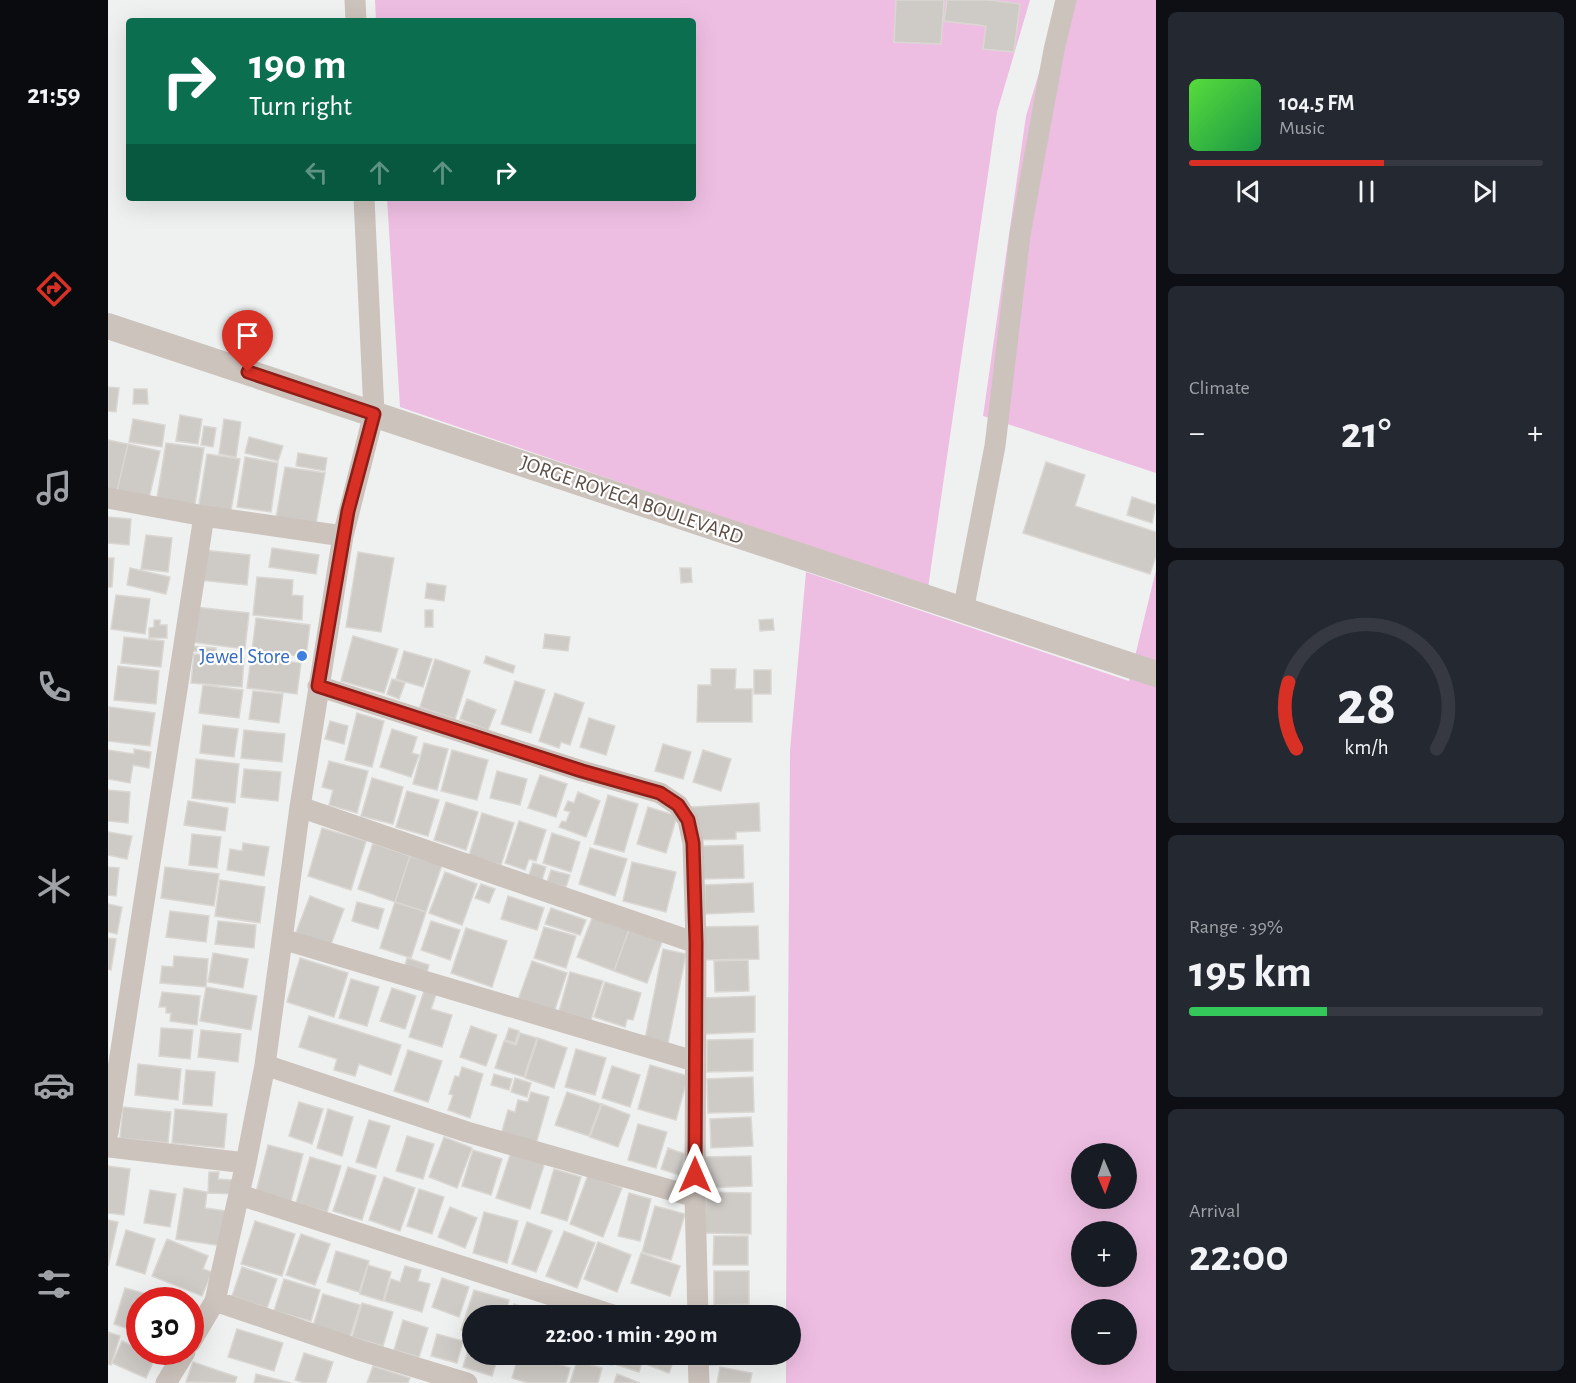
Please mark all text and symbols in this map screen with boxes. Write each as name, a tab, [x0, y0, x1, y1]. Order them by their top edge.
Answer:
icon: right	[150, 42, 228, 120]
text: 190 m	[249, 44, 347, 86]
text: 21:59	[27, 81, 81, 108]
text: 104.5 FM	[1279, 92, 1355, 114]
text: Turn right	[249, 93, 352, 120]
text: Music	[1279, 118, 1325, 138]
icon: left	[300, 156, 333, 189]
icon: ahead	[363, 156, 396, 189]
icon: ahead	[426, 156, 459, 189]
icon: right	[489, 156, 522, 189]
icon: previous	[1232, 175, 1265, 208]
icon: pause	[1350, 175, 1383, 208]
icon: next	[1468, 175, 1501, 208]
icon: directions	[33, 268, 75, 310]
pin	[222, 310, 273, 372]
icon: arrive	[231, 319, 264, 352]
text: Climate	[1189, 378, 1250, 398]
text: 21°	[1341, 411, 1391, 456]
text: −	[1189, 417, 1205, 450]
text: +	[1527, 417, 1543, 450]
street label: JORGE ROYECA BOULEVARD	[518, 452, 746, 548]
icon: music	[33, 467, 75, 509]
place label: Jewel Store	[199, 646, 290, 667]
marker: Jewel Store	[295, 649, 309, 663]
icon: phone	[33, 666, 75, 708]
text: 28	[1336, 673, 1396, 735]
text: km/h	[1344, 737, 1388, 758]
icon: climate	[33, 865, 75, 907]
text: Range · 39%	[1189, 917, 1283, 937]
text: 195 km	[1189, 950, 1312, 995]
icon: car	[33, 1064, 75, 1106]
position arrow	[663, 1143, 727, 1207]
north arrow	[1071, 1143, 1137, 1209]
map controls	[1071, 1143, 1137, 1365]
text: Arrival	[1189, 1201, 1240, 1221]
button: +	[1071, 1221, 1137, 1287]
text: 22:00	[1189, 1234, 1289, 1279]
icon: filters	[33, 1263, 75, 1305]
speed limit sign: 30	[126, 1287, 204, 1365]
button: −	[1071, 1299, 1137, 1365]
text: 22:00 · 1 min · 290 m	[546, 1324, 717, 1346]

